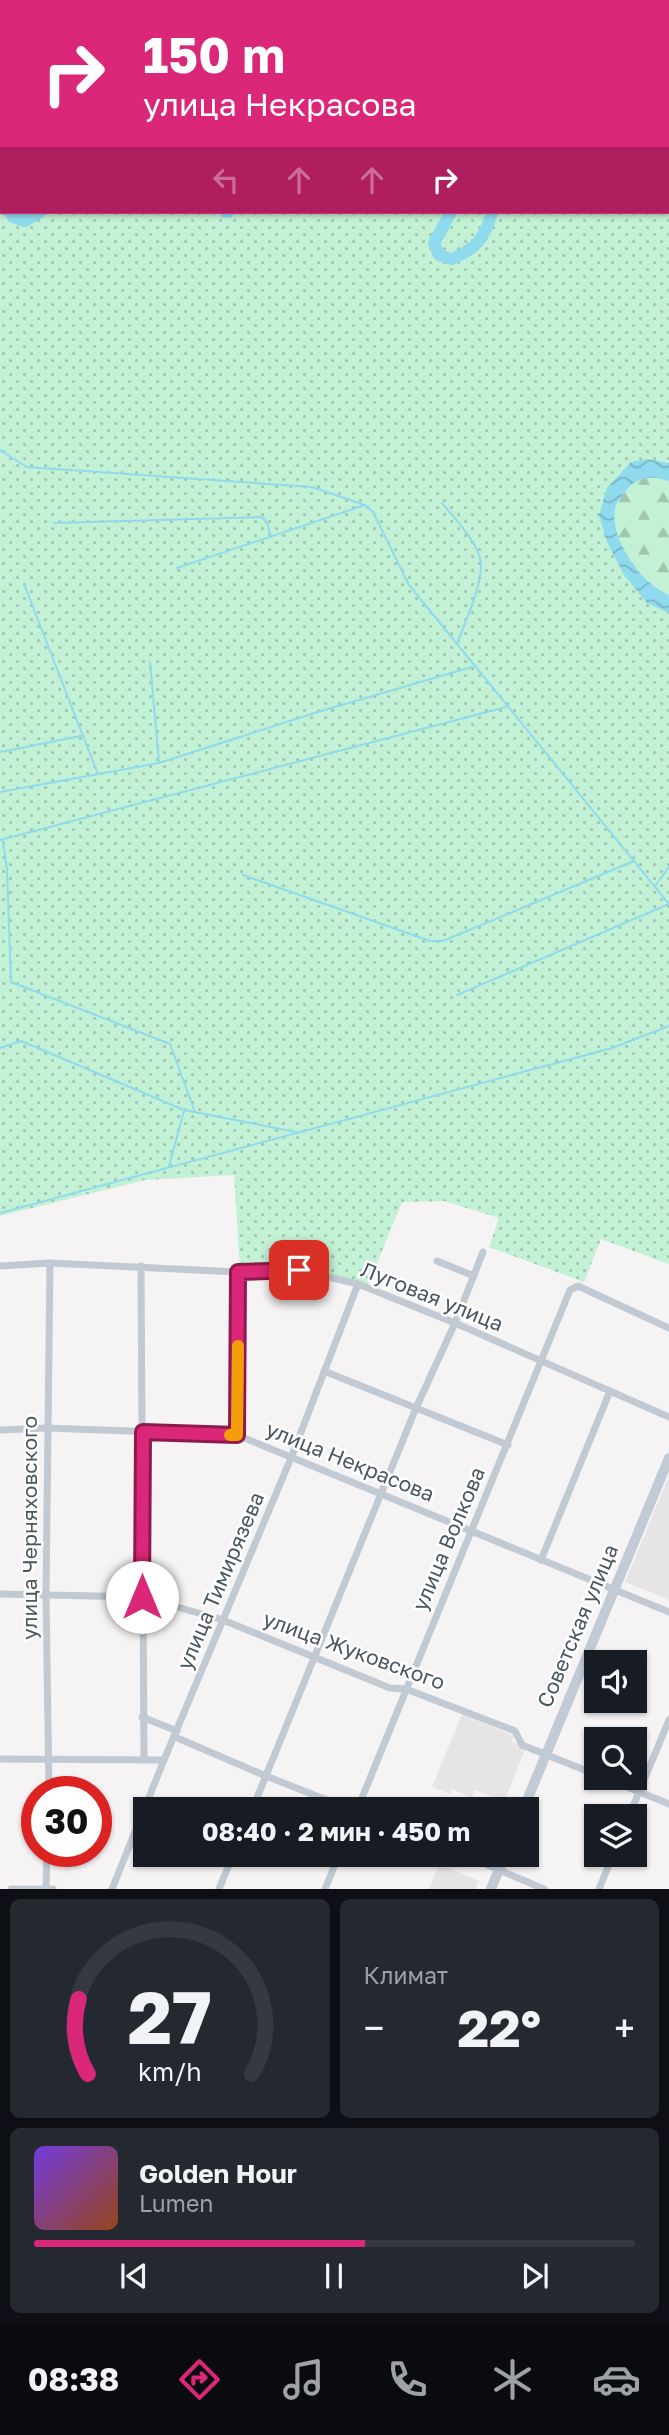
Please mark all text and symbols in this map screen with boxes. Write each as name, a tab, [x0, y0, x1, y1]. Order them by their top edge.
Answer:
text: 150 m	[143, 25, 285, 84]
icon: right	[28, 28, 119, 119]
text: улица Некрасова	[143, 85, 417, 123]
icon: left	[207, 161, 245, 199]
icon: ahead	[280, 161, 318, 199]
icon: ahead	[353, 161, 391, 199]
icon: right	[426, 161, 464, 199]
pin	[269, 1240, 329, 1300]
icon: arrive	[280, 1251, 318, 1289]
street label: Луговая улица	[357, 1256, 507, 1336]
street label: улица Некрасова	[262, 1415, 438, 1507]
street label: улица Черняховского	[16, 1416, 42, 1640]
street label: улица Волкова	[406, 1463, 490, 1614]
street label: улица Тимирязева	[171, 1488, 269, 1673]
street label: Советская улица	[531, 1540, 623, 1711]
position arrow	[105, 1560, 179, 1634]
street label: улица Жуковского	[260, 1605, 449, 1695]
map controls	[584, 1650, 647, 1867]
button: sound	[584, 1650, 647, 1713]
button: search	[584, 1727, 647, 1790]
speed limit sign: 30	[21, 1776, 112, 1867]
button: layers	[584, 1804, 647, 1867]
text: 08:40 · 2 мин · 450 m	[202, 1816, 470, 1847]
text: Климат	[364, 1961, 448, 1989]
text: 27	[128, 1974, 212, 2061]
text: 22°	[457, 1996, 541, 2058]
text: −	[364, 2005, 384, 2050]
text: +	[614, 2005, 635, 2050]
text: km/h	[138, 2056, 202, 2087]
text: Golden Hour	[139, 2158, 297, 2189]
text: Lumen	[139, 2189, 213, 2217]
icon: previous	[115, 2257, 153, 2295]
icon: pause	[315, 2257, 353, 2295]
icon: next	[516, 2257, 554, 2295]
icon: directions	[175, 2355, 224, 2404]
icon: music	[279, 2355, 328, 2404]
icon: phone	[383, 2355, 432, 2404]
icon: climate	[488, 2355, 537, 2404]
icon: car	[592, 2355, 641, 2404]
text: 08:38	[28, 2360, 119, 2398]

